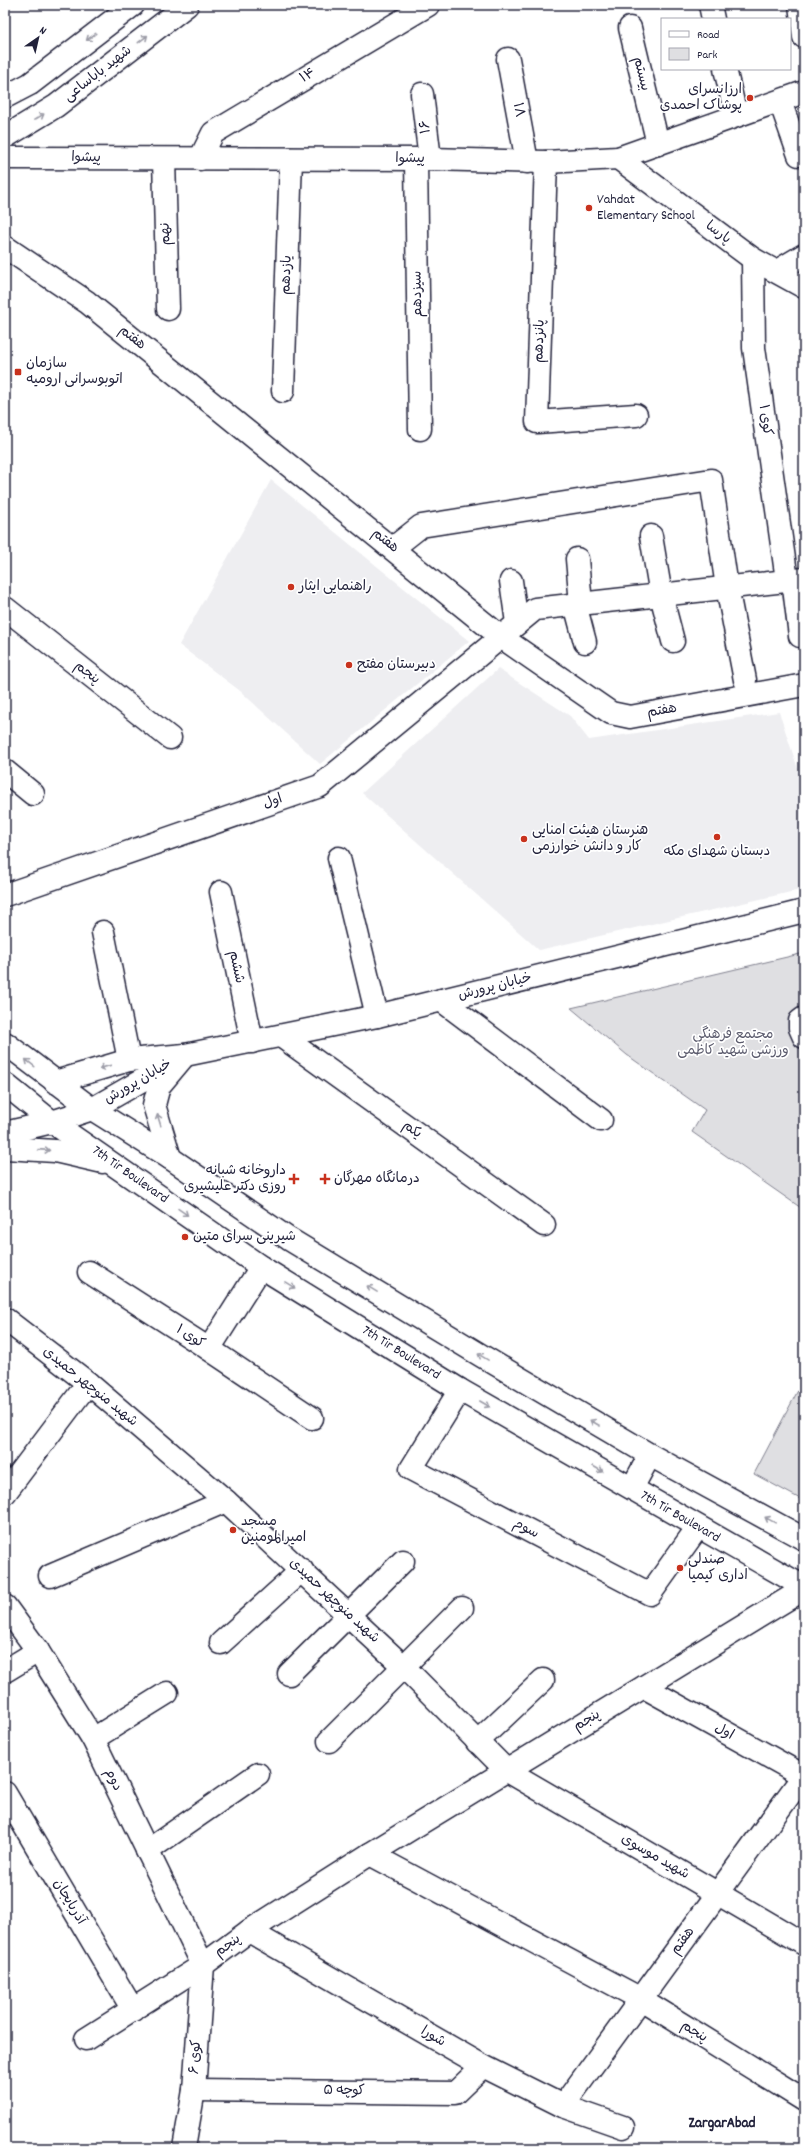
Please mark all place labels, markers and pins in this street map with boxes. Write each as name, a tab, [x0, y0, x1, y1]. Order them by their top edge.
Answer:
place label: ارزانسرای پوشاک احمدی	[660, 80, 742, 116]
marker: ارزانسرای پوشاک احمدی	[745, 93, 755, 103]
place label: Vahdat Elementary School	[597, 190, 696, 226]
marker: Vahdat Elementary School	[584, 203, 594, 213]
place label: سازمان اتوبوسرانی ارومیه	[26, 354, 123, 390]
marker: سازمان اتوبوسرانی ارومیه	[13, 367, 23, 377]
place label: راهنمایی ایثار	[298, 577, 372, 597]
marker: راهنمایی ایثار	[286, 582, 296, 592]
place label: دبیرستان مفتح	[357, 655, 436, 675]
marker: دبیرستان مفتح	[344, 660, 354, 670]
place label: هنرستان هیئت امنایی کار و دانش خوارزمی	[532, 821, 648, 857]
marker: دبستان شهدای مکه	[712, 832, 722, 842]
marker: هنرستان هیئت امنایی کار و دانش خوارزمی	[519, 834, 529, 844]
place label: دبستان شهدای مکه	[664, 842, 770, 862]
place label: داروخانه شبانه روزی دکتر علیشیری	[184, 1161, 286, 1197]
place label: درمانگاه مهرگان	[334, 1169, 420, 1189]
marker: درمانگاه مهرگان	[319, 1173, 331, 1185]
marker: داروخانه شبانه روزی دکتر علیشیری	[289, 1174, 299, 1184]
place label: شیرینی سرای متین	[193, 1227, 296, 1247]
marker: شیرینی سرای متین	[180, 1232, 190, 1242]
place label: مسجد امیرالمومنین	[241, 1512, 306, 1548]
marker: مسجد امیرالمومنین	[228, 1525, 238, 1535]
place label: صندلی اداری کیمیا	[688, 1550, 748, 1586]
marker: صندلی اداری کیمیا	[675, 1563, 685, 1573]

